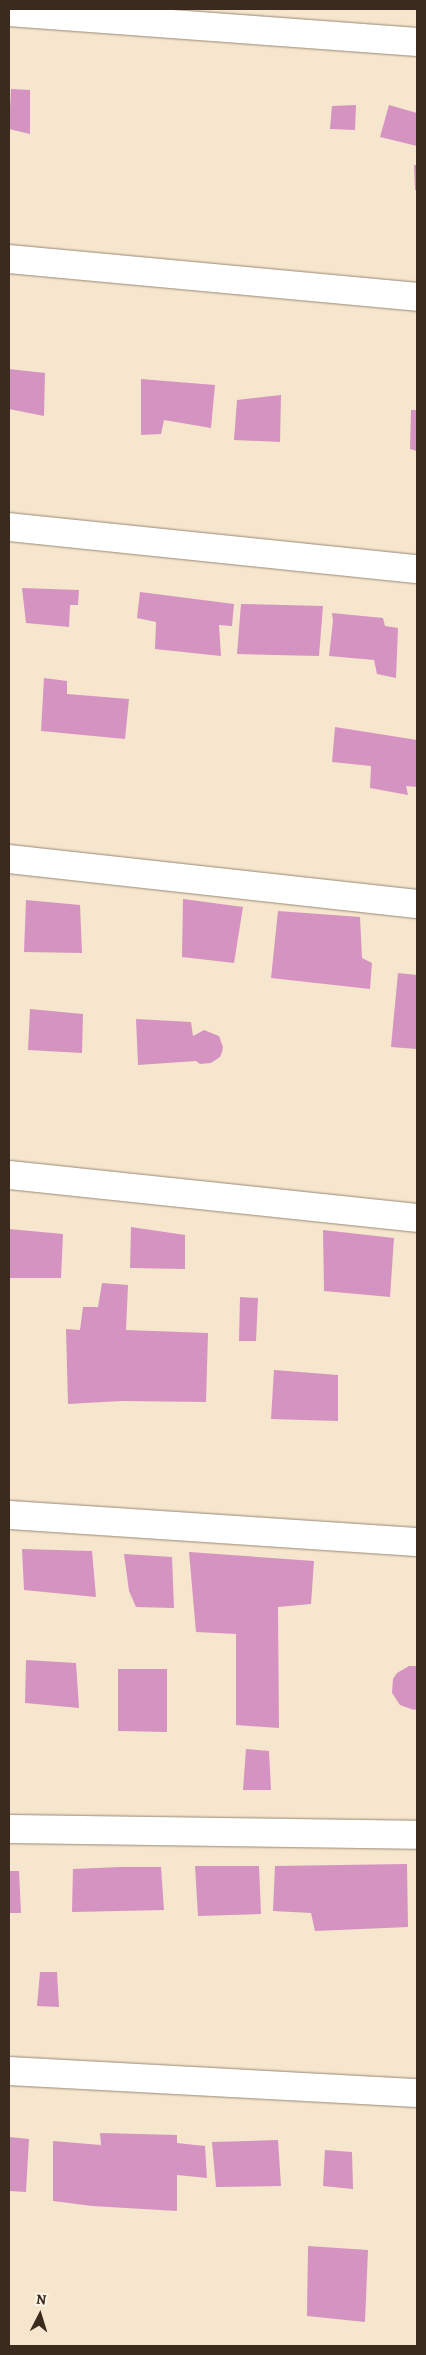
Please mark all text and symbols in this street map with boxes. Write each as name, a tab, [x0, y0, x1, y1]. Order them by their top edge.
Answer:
north arrow	[15, 2290, 65, 2340]
text: N	[35, 2290, 47, 2309]

